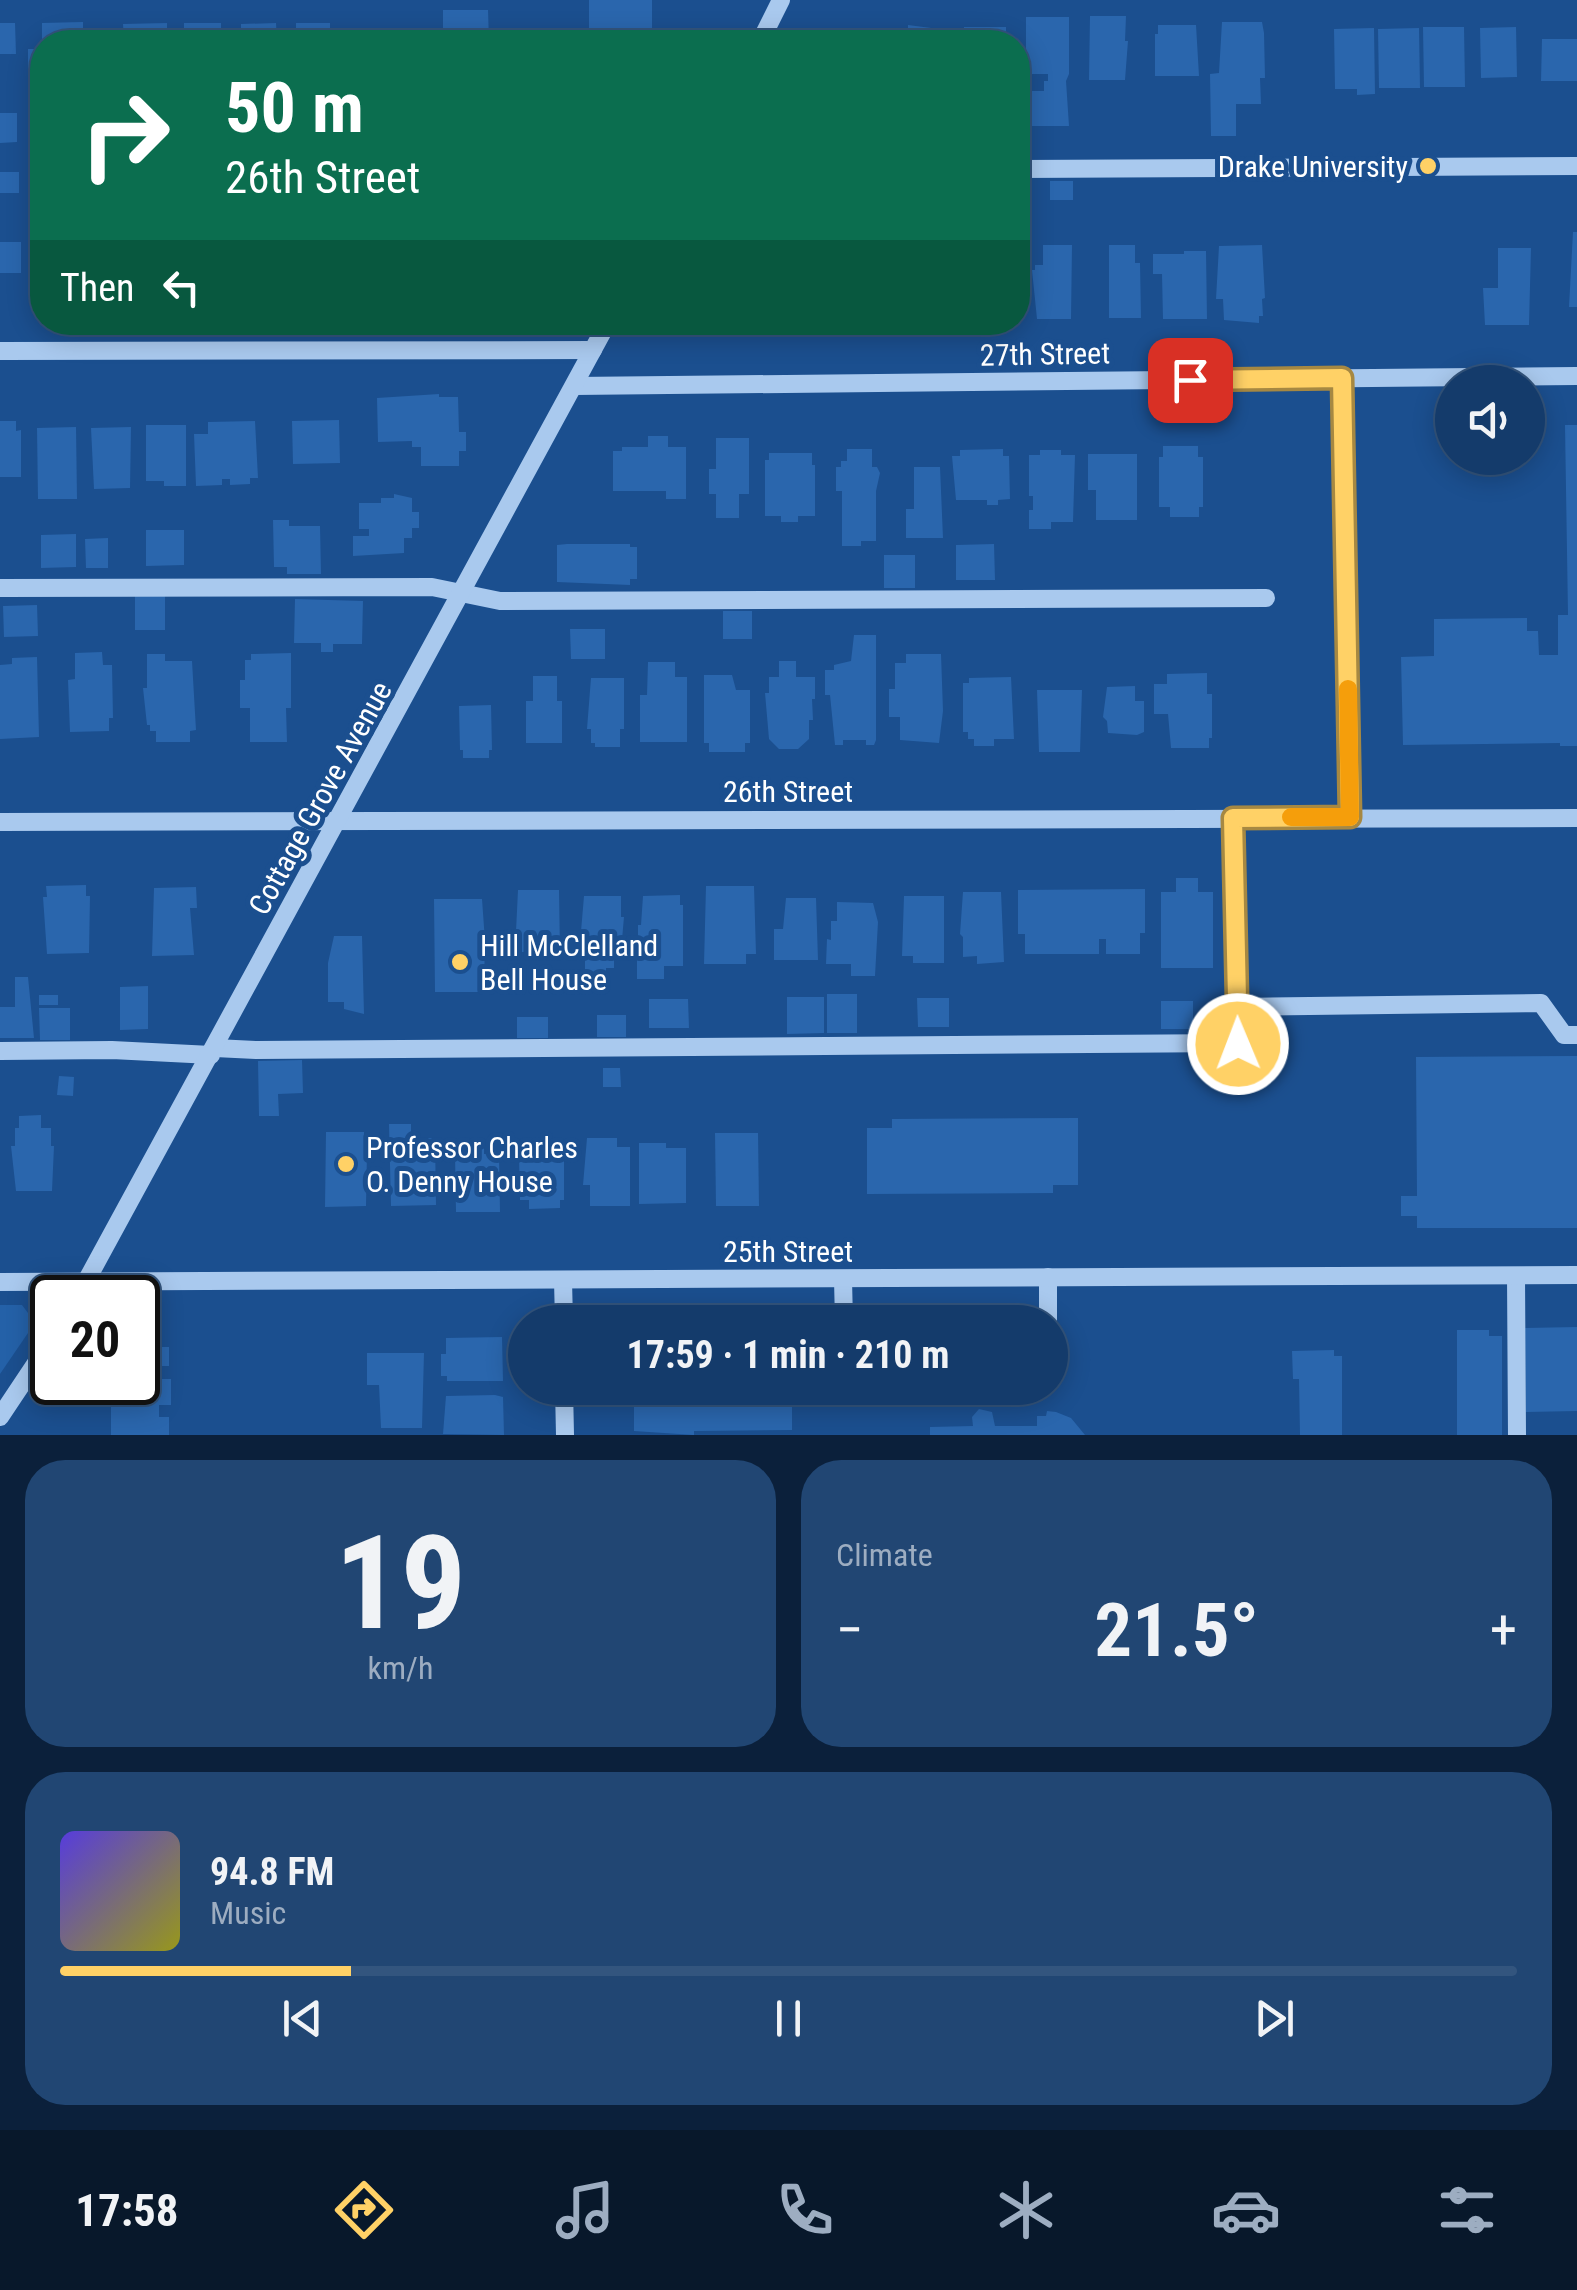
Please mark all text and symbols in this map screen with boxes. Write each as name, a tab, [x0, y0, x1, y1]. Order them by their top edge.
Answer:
text: 50 m	[225, 67, 364, 149]
icon: right	[60, 70, 190, 200]
place label: Drake University	[1218, 149, 1408, 184]
text: 26th Street	[225, 151, 420, 204]
marker: Drake University	[1417, 155, 1439, 177]
icon: left	[154, 260, 209, 315]
text: Then	[60, 266, 134, 310]
street label: 27th Street	[980, 335, 1110, 373]
pin	[1148, 338, 1233, 423]
icon: arrive	[1163, 353, 1218, 408]
map controls	[1435, 365, 1545, 475]
button: sound	[1435, 365, 1545, 475]
street label: Cottage Grove Avenue	[241, 675, 399, 921]
street label: 26th Street	[723, 774, 853, 809]
place label: Hill McClelland Bell House	[480, 928, 658, 997]
marker: Hill McClelland Bell House	[449, 951, 471, 973]
position arrow	[1186, 992, 1290, 1096]
place label: Professor Charles O. Denny House	[366, 1130, 578, 1199]
marker: Professor Charles O. Denny House	[335, 1153, 357, 1175]
street label: 25th Street	[723, 1234, 853, 1269]
speed limit sign: 20	[30, 1275, 160, 1405]
text: 17:59 · 1 min · 210 m	[627, 1333, 949, 1377]
text: 19	[335, 1507, 466, 1660]
text: Climate	[836, 1536, 933, 1574]
text: 21.5°	[1094, 1586, 1259, 1674]
text: −	[836, 1598, 864, 1662]
text: +	[1490, 1598, 1517, 1662]
text: km/h	[368, 1649, 433, 1687]
text: 94.8 FM	[210, 1850, 334, 1894]
text: Music	[210, 1894, 286, 1932]
icon: previous	[275, 1991, 330, 2046]
icon: pause	[761, 1991, 816, 2046]
icon: next	[1247, 1991, 1302, 2046]
icon: directions	[329, 2175, 399, 2245]
icon: music	[550, 2175, 620, 2245]
icon: phone	[770, 2175, 840, 2245]
icon: climate	[991, 2175, 1061, 2245]
icon: car	[1211, 2175, 1281, 2245]
icon: filters	[1432, 2175, 1502, 2245]
text: 17:58	[75, 2184, 179, 2237]

